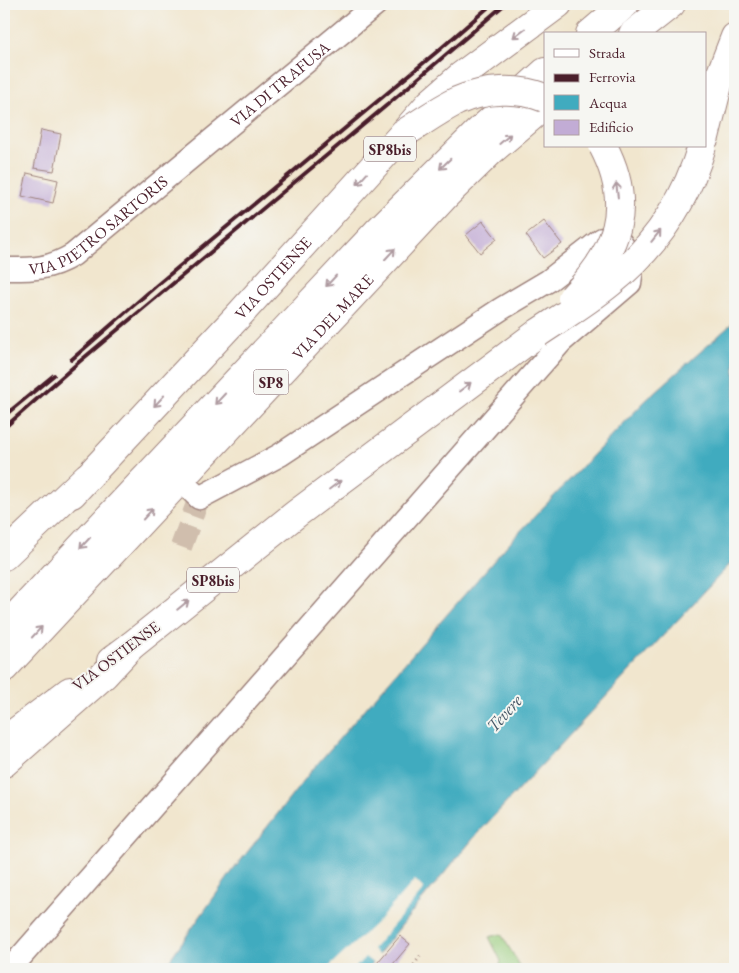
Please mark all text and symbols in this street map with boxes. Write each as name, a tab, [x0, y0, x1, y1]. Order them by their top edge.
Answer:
one-way arrow	[512, 28, 526, 38]
legend	[544, 32, 706, 148]
street label: VIA DI TRAFUSA	[225, 36, 335, 131]
text: Strada	[589, 43, 625, 62]
text: Ferrovia	[589, 67, 636, 86]
text: Acqua	[588, 93, 627, 112]
text: Edificio	[589, 117, 633, 136]
one-way arrow	[498, 133, 511, 145]
road number: SP8bis	[364, 136, 416, 162]
one-way arrow	[438, 158, 451, 170]
street label: VIA PIETRO SARTORIS	[28, 170, 172, 279]
one-way arrow	[357, 173, 368, 186]
one-way arrow	[612, 182, 622, 198]
one-way arrow	[651, 230, 662, 243]
street label: VIA OSTIENSE	[230, 232, 316, 324]
one-way arrow	[384, 248, 396, 261]
street label: VIA DEL MARE	[287, 269, 378, 364]
one-way arrow	[325, 274, 337, 287]
road number: SP8	[254, 370, 288, 394]
one-way arrow	[458, 382, 471, 393]
one-way arrow	[214, 393, 226, 406]
one-way arrow	[153, 394, 165, 407]
one-way arrow	[328, 479, 341, 490]
one-way arrow	[142, 507, 154, 520]
one-way arrow	[79, 537, 91, 550]
road number: SP8bis	[187, 568, 239, 592]
one-way arrow	[176, 599, 189, 610]
street label: VIA OSTIENSE	[68, 616, 164, 696]
one-way arrow	[31, 626, 43, 639]
water label: Tevere	[481, 689, 527, 737]

